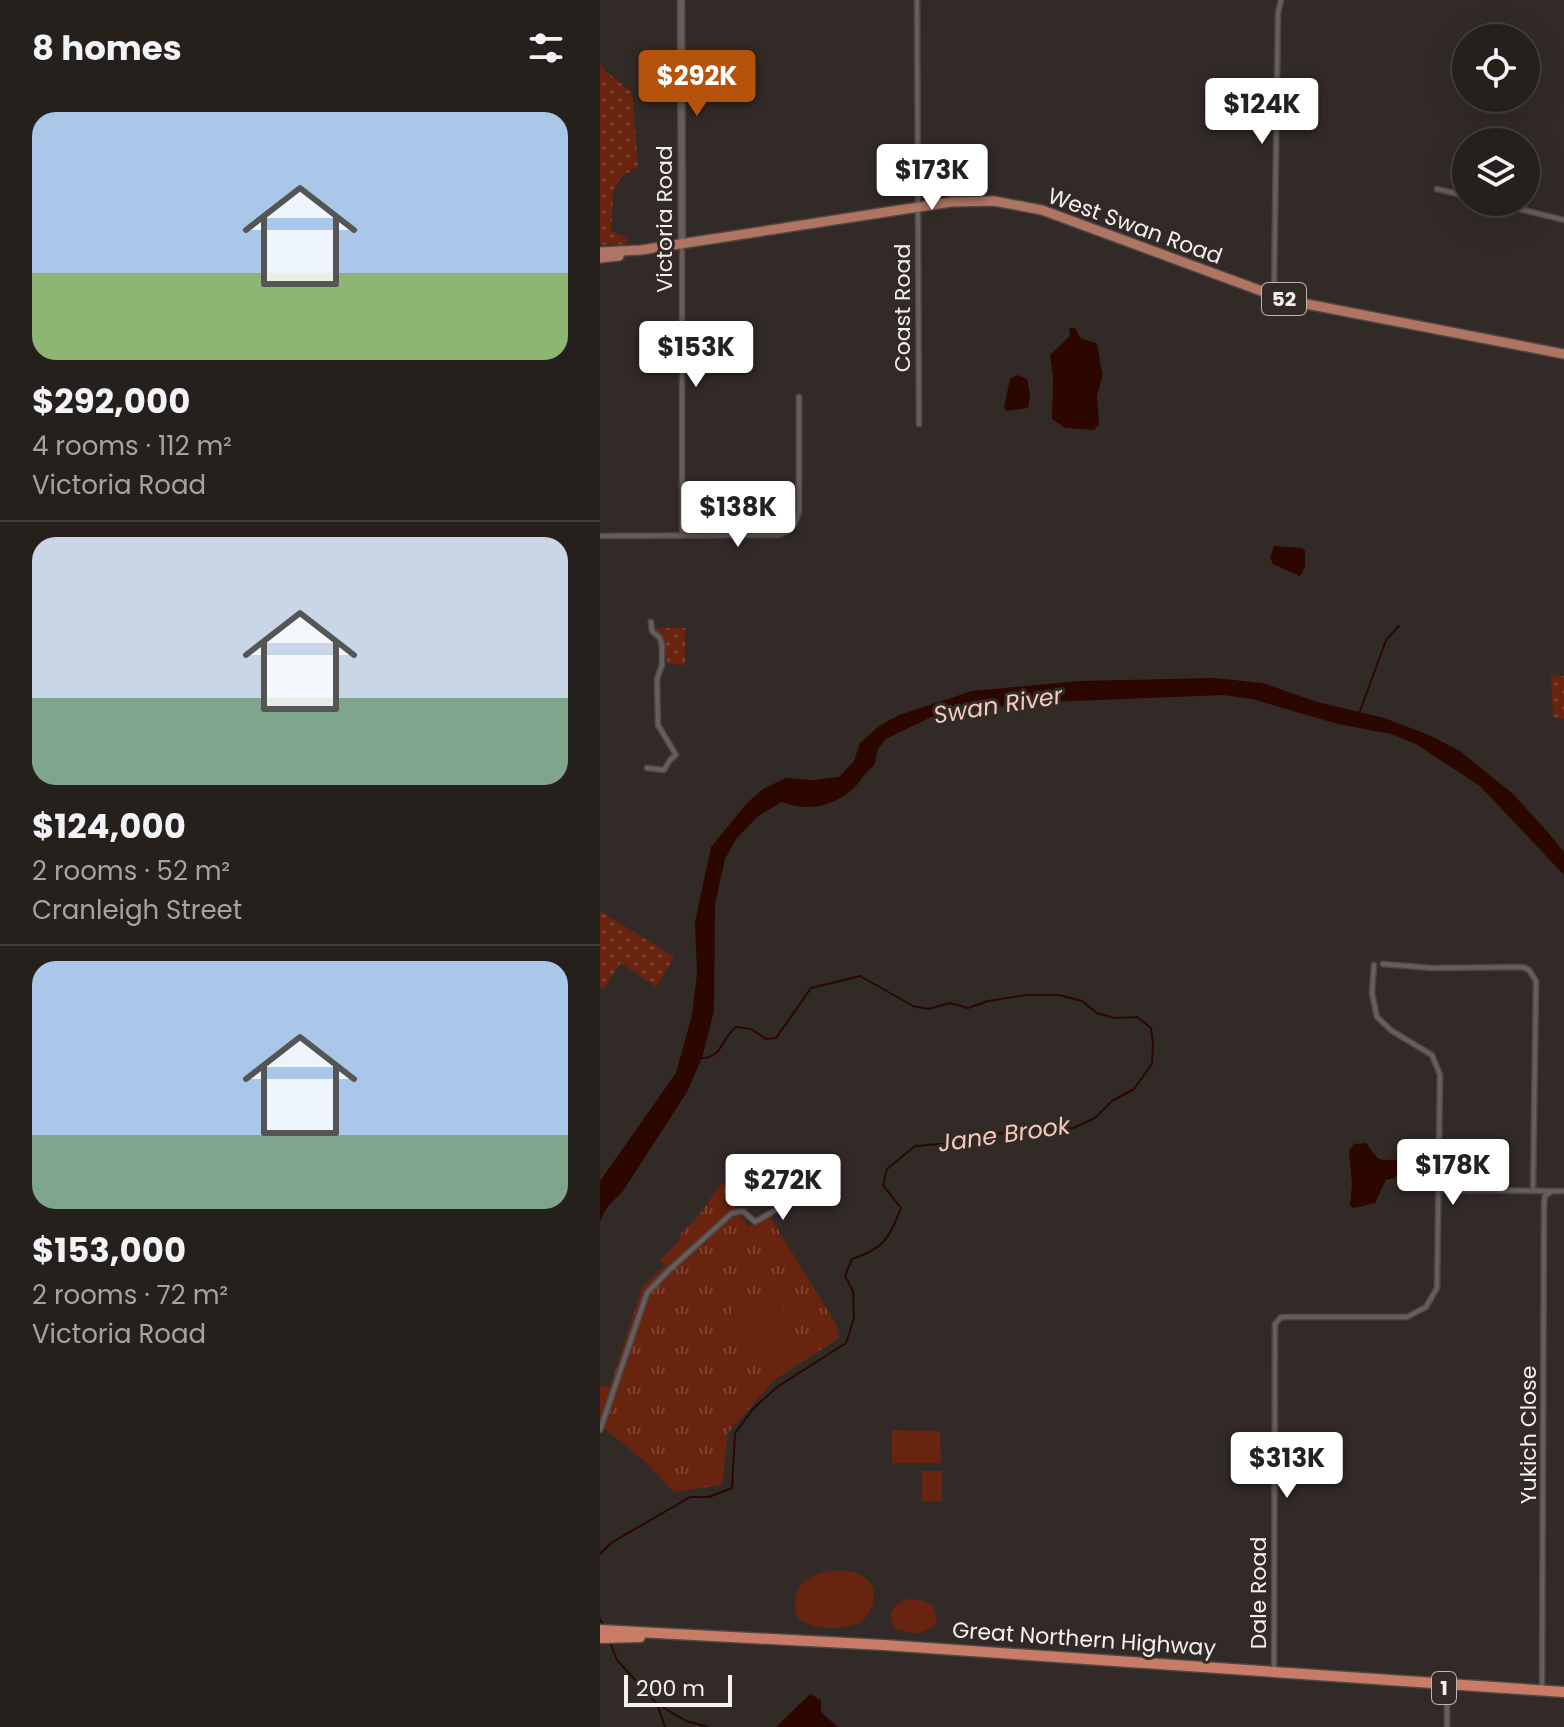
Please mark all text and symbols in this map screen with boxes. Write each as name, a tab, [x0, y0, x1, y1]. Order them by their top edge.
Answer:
text: 8 homes	[32, 24, 182, 72]
map controls	[1452, 24, 1540, 216]
button: locate	[1452, 24, 1540, 112]
icon: filters	[524, 26, 568, 70]
pin: $292K	[641, 50, 753, 118]
text: $292K	[657, 58, 737, 94]
pin: $124K	[1206, 78, 1318, 146]
text: $124K	[1223, 86, 1301, 122]
button: layers	[1452, 128, 1540, 216]
pin: $173K	[876, 144, 988, 212]
street label: Victoria Road	[649, 145, 680, 293]
text: $173K	[895, 152, 969, 188]
icon: home	[228, 164, 372, 308]
street label: West Swan Road	[1043, 180, 1227, 272]
street label: Coast Road	[887, 244, 918, 372]
road number: 52	[1262, 283, 1306, 315]
pin: $153K	[640, 321, 752, 389]
text: $153K	[657, 329, 735, 365]
text: $292,000	[32, 377, 190, 425]
text: 4 rooms · 112 m²	[32, 428, 232, 464]
text: Victoria Road	[32, 467, 206, 503]
pin: $138K	[682, 481, 794, 549]
text: $138K	[699, 489, 777, 525]
icon: home	[228, 589, 372, 733]
water label: Swan River	[931, 678, 1066, 731]
text: $124,000	[32, 802, 186, 850]
text: 2 rooms · 52 m²	[32, 853, 230, 889]
text: Cranleigh Street	[32, 892, 242, 928]
icon: home	[228, 1013, 372, 1157]
water label: Jane Brook	[936, 1108, 1074, 1160]
pin: $178K	[1397, 1139, 1509, 1207]
text: $178K	[1415, 1147, 1491, 1183]
pin: $272K	[727, 1154, 839, 1222]
text: $272K	[744, 1162, 822, 1198]
text: $153,000	[32, 1226, 186, 1274]
text: 2 rooms · 72 m²	[32, 1277, 228, 1313]
text: Victoria Road	[32, 1316, 206, 1352]
street label: Yukich Close	[1513, 1366, 1544, 1504]
pin: $313K	[1231, 1432, 1343, 1500]
text: $313K	[1249, 1440, 1325, 1476]
street label: Dale Road	[1243, 1537, 1274, 1649]
street label: Great Northern Highway	[951, 1614, 1217, 1664]
scale bar	[624, 1671, 732, 1707]
road number: 1	[1432, 1672, 1456, 1704]
text: 200 m	[636, 1673, 705, 1704]

